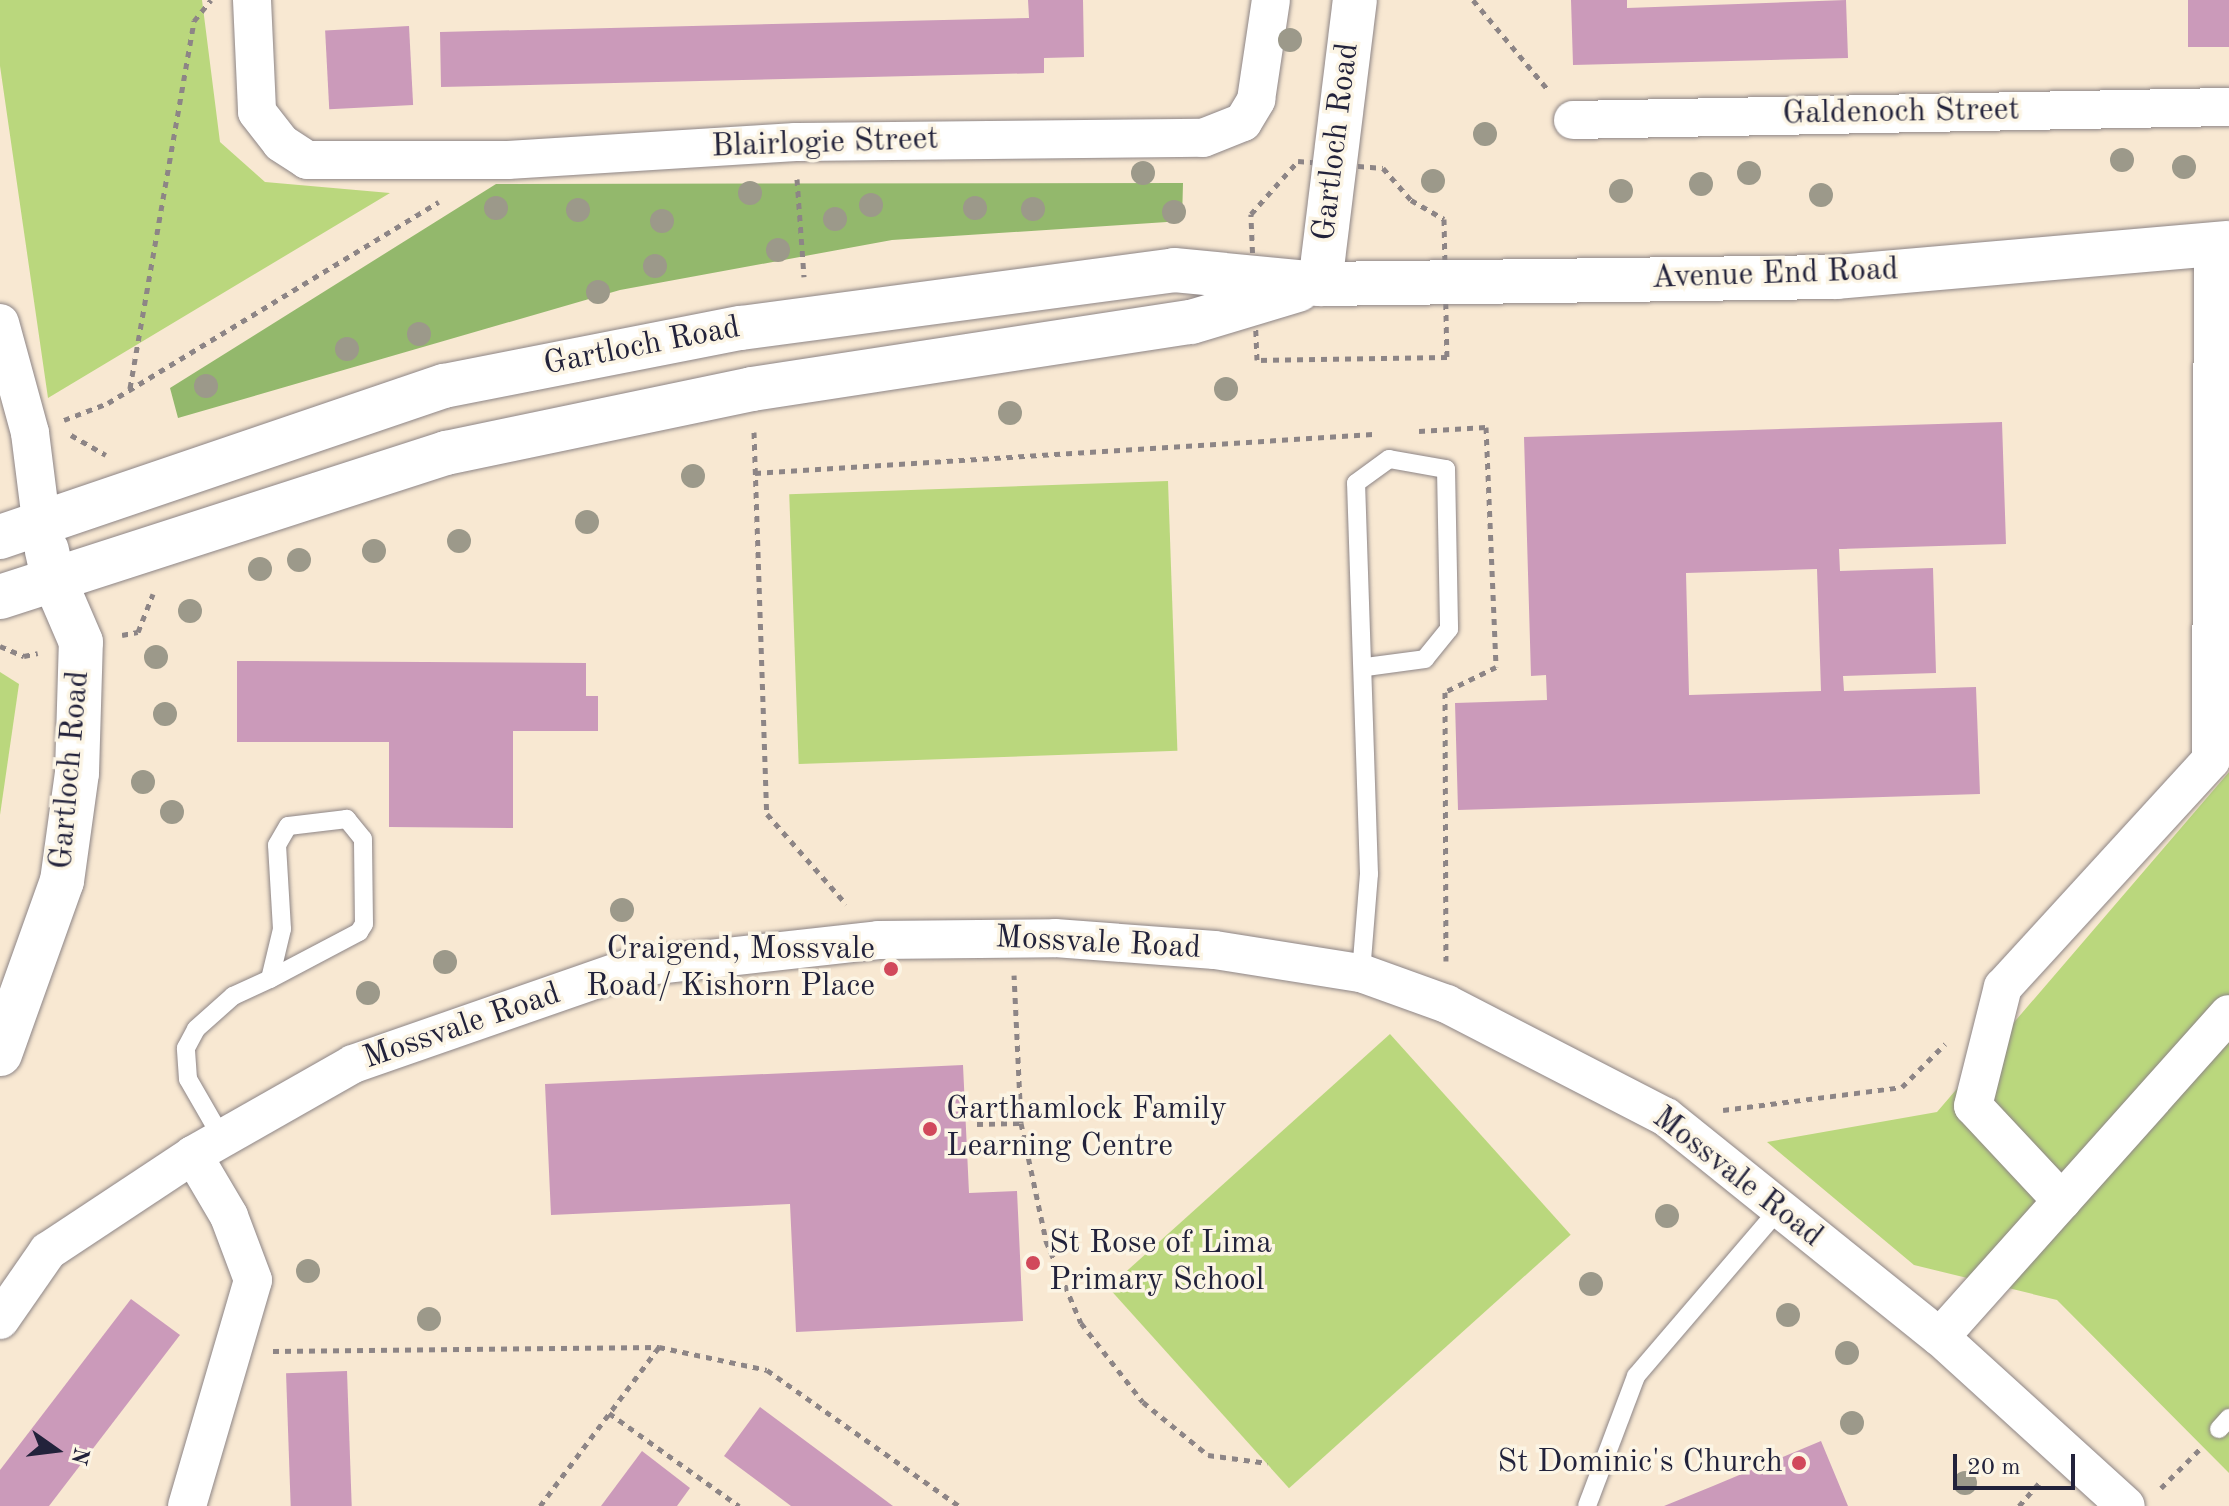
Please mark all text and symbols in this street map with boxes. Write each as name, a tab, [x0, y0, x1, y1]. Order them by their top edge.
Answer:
street label: Gartloch Road	[1306, 41, 1368, 243]
street label: Galdenoch Street	[1782, 92, 2020, 134]
street label: Blairlogie Street	[711, 121, 939, 167]
street label: Avenue End Road	[1651, 252, 1899, 298]
street label: Gartloch Road	[541, 309, 743, 385]
street label: Gartloch Road	[43, 669, 99, 871]
street label: Mossvale Road	[994, 919, 1202, 969]
place label: Craigend, Mossvale Road/ Kishorn Place	[586, 932, 875, 1007]
marker: Craigend, Mossvale Road/ Kishorn Place	[882, 960, 900, 978]
street label: Mossvale Road	[358, 975, 566, 1079]
place label: Garthamlock Family Learning Centre	[946, 1092, 1227, 1167]
street label: Mossvale Road	[1644, 1100, 1830, 1256]
marker: Garthamlock Family Learning Centre	[921, 1120, 939, 1138]
place label: St Rose of Lima Primary School	[1049, 1226, 1272, 1301]
marker: St Rose of Lima Primary School	[1024, 1254, 1042, 1272]
north arrow	[16, 1410, 96, 1490]
scale bar	[1957, 1438, 2079, 1488]
place label: St Dominic's Church	[1497, 1444, 1783, 1482]
text: N	[67, 1445, 92, 1467]
marker: St Dominic's Church	[1790, 1454, 1808, 1472]
text: 20 m	[1967, 1456, 2021, 1480]

